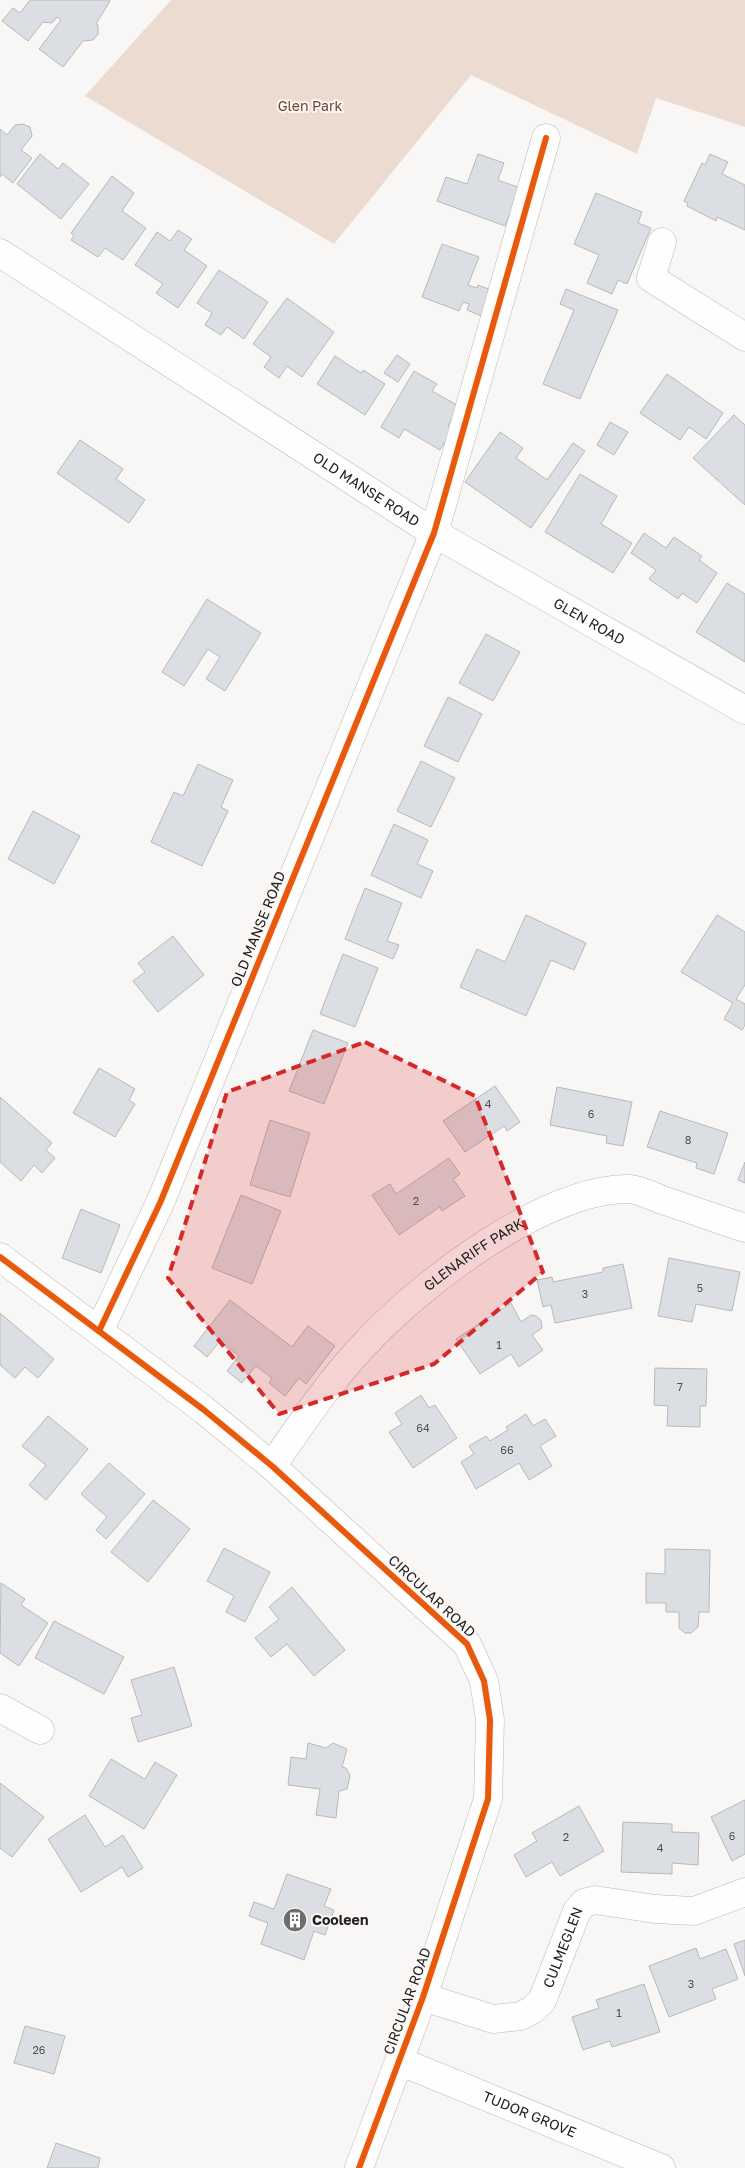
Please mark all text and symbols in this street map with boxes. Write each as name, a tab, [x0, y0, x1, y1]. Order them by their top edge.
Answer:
park label: Glen Park	[278, 97, 342, 114]
street label: OLD MANSE ROAD	[310, 448, 423, 530]
street label: GLEN ROAD	[551, 594, 628, 648]
street label: OLD MANSE ROAD	[227, 868, 289, 989]
house number: 4	[485, 1097, 492, 1110]
house number: 6	[588, 1107, 595, 1120]
house number: 8	[685, 1133, 692, 1146]
house number: 2	[413, 1194, 419, 1207]
street label: GLENARIFF PARK	[420, 1214, 527, 1294]
house number: 5	[697, 1281, 703, 1294]
house number: 3	[582, 1287, 588, 1300]
house number: 1	[496, 1338, 502, 1351]
house number: 7	[677, 1380, 683, 1393]
house number: 64	[416, 1421, 430, 1434]
house number: 66	[500, 1443, 514, 1456]
street label: CIRCULAR ROAD	[385, 1551, 479, 1640]
house number: 6	[729, 1829, 736, 1842]
house number: 2	[563, 1830, 569, 1843]
house number: 4	[657, 1841, 664, 1854]
street label: CULMEGLEN	[539, 1904, 586, 1990]
building icon: Cooleen	[282, 1907, 308, 1933]
place label: Cooleen	[312, 1911, 368, 1928]
street label: CIRCULAR ROAD	[379, 1945, 434, 2057]
house number: 3	[688, 1977, 694, 1990]
house number: 1	[616, 2006, 622, 2019]
house number: 26	[32, 2043, 46, 2056]
street label: TUDOR GROVE	[480, 2087, 579, 2141]

